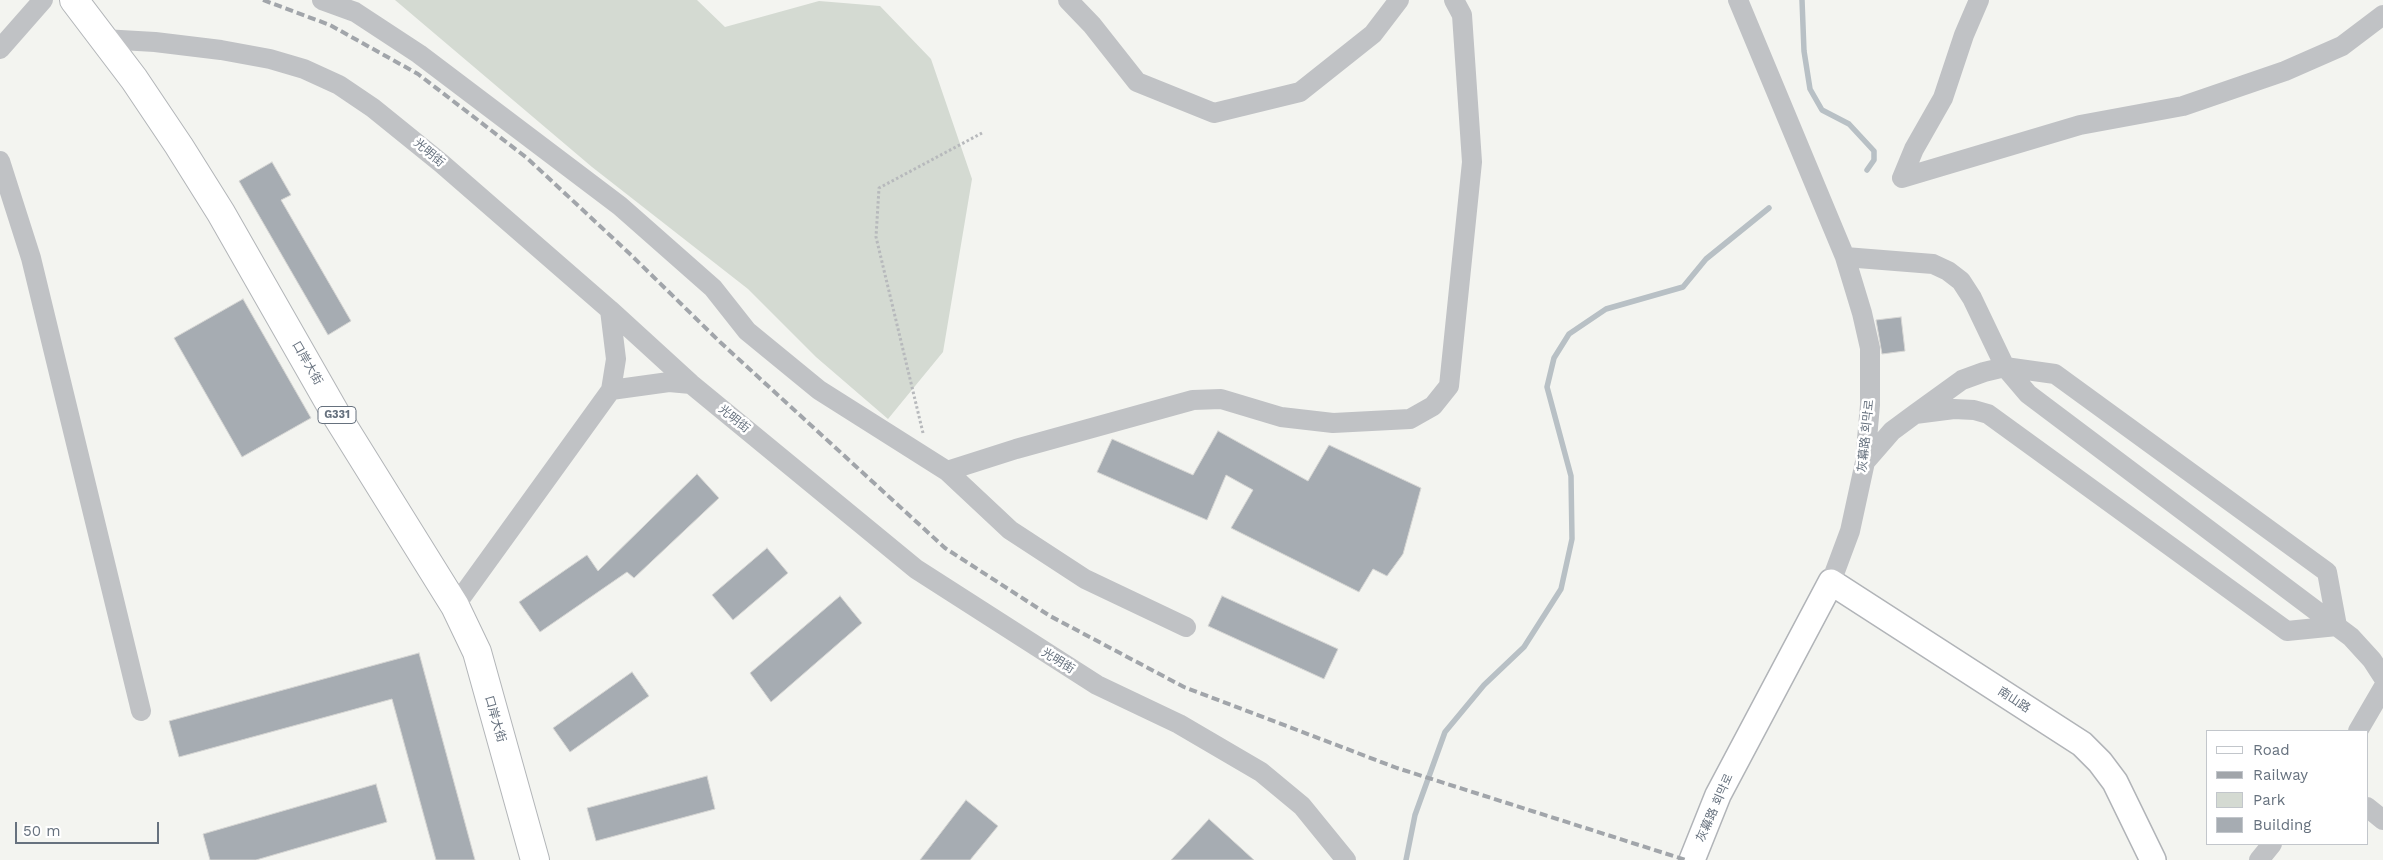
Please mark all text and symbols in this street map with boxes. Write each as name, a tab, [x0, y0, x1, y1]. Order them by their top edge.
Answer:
street label: 光明街	[411, 136, 447, 170]
street label: 口岸大街	[289, 339, 325, 387]
street label: 灰幕路 회막로	[1855, 399, 1877, 473]
street label: 光明街	[715, 402, 753, 436]
road number: G331	[318, 406, 356, 424]
street label: 光明街	[1039, 645, 1077, 677]
street label: 南山路	[1995, 684, 2033, 716]
street label: 口岸大街	[481, 694, 509, 744]
legend	[2206, 730, 2368, 845]
text: Road	[2253, 741, 2290, 759]
text: Railway	[2253, 766, 2308, 784]
street label: 灰幕路 회막로	[1694, 772, 1736, 844]
text: Park	[2253, 791, 2285, 809]
scale bar	[18, 812, 161, 844]
text: Building	[2253, 816, 2311, 834]
text: 50 m	[23, 822, 60, 840]

